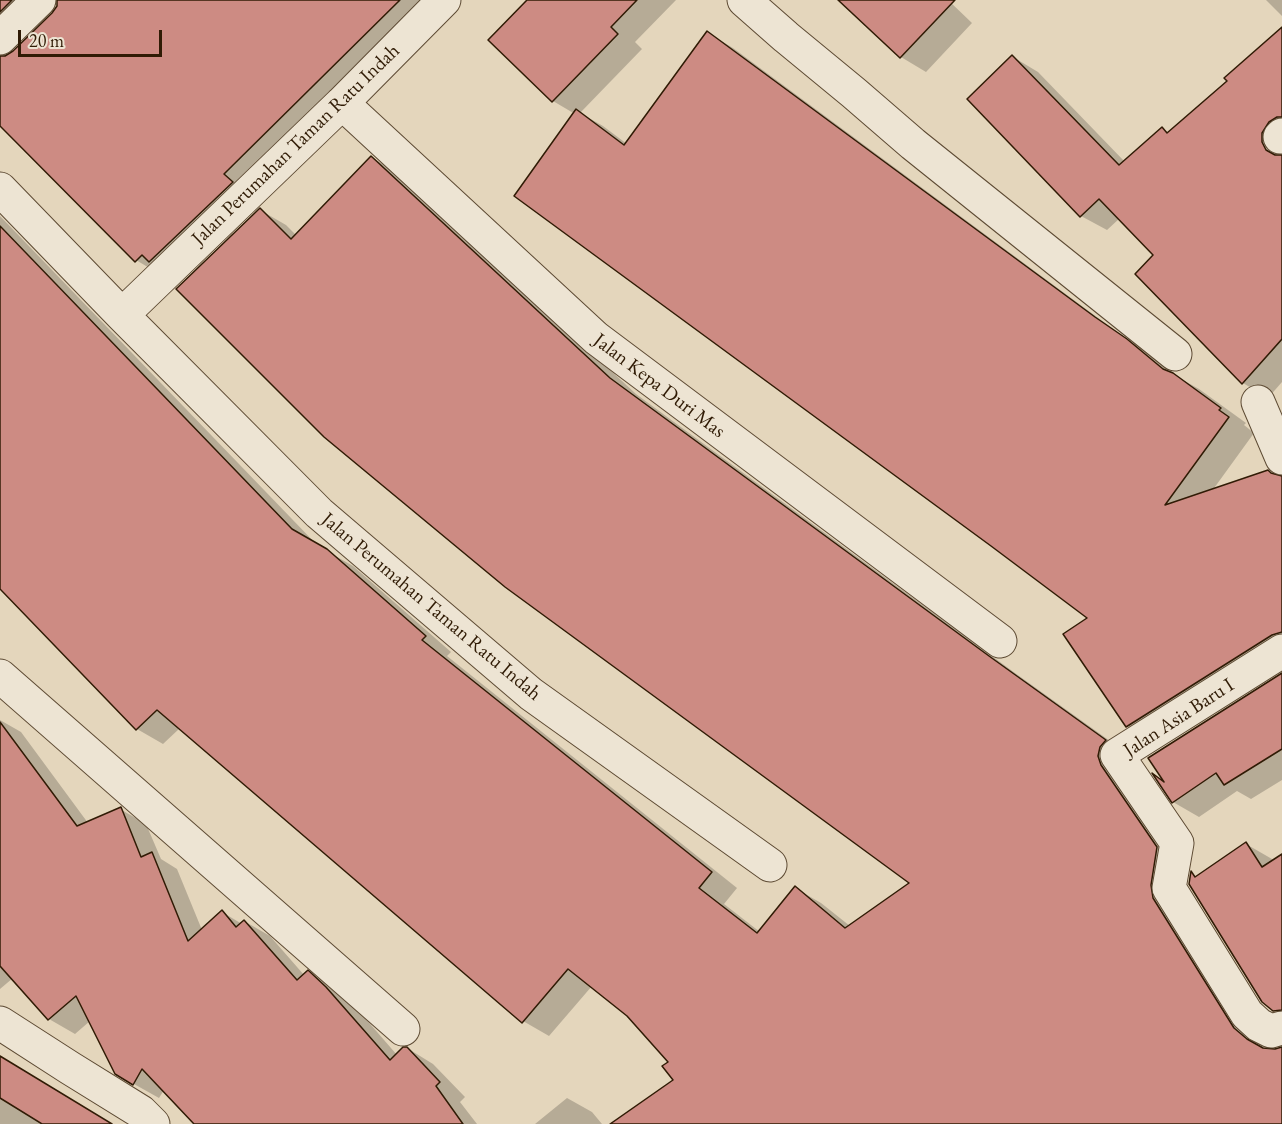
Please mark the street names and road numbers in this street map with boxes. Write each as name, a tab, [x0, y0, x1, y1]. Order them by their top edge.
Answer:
street label: Jalan Perumahan Taman Ratu Indah	[187, 39, 405, 251]
street label: Jalan Kepa Duri Mas	[588, 329, 730, 443]
street label: Jalan Perumahan Taman Ratu Indah	[316, 508, 546, 706]
street label: Jalan Asia Baru I	[1119, 673, 1239, 763]

